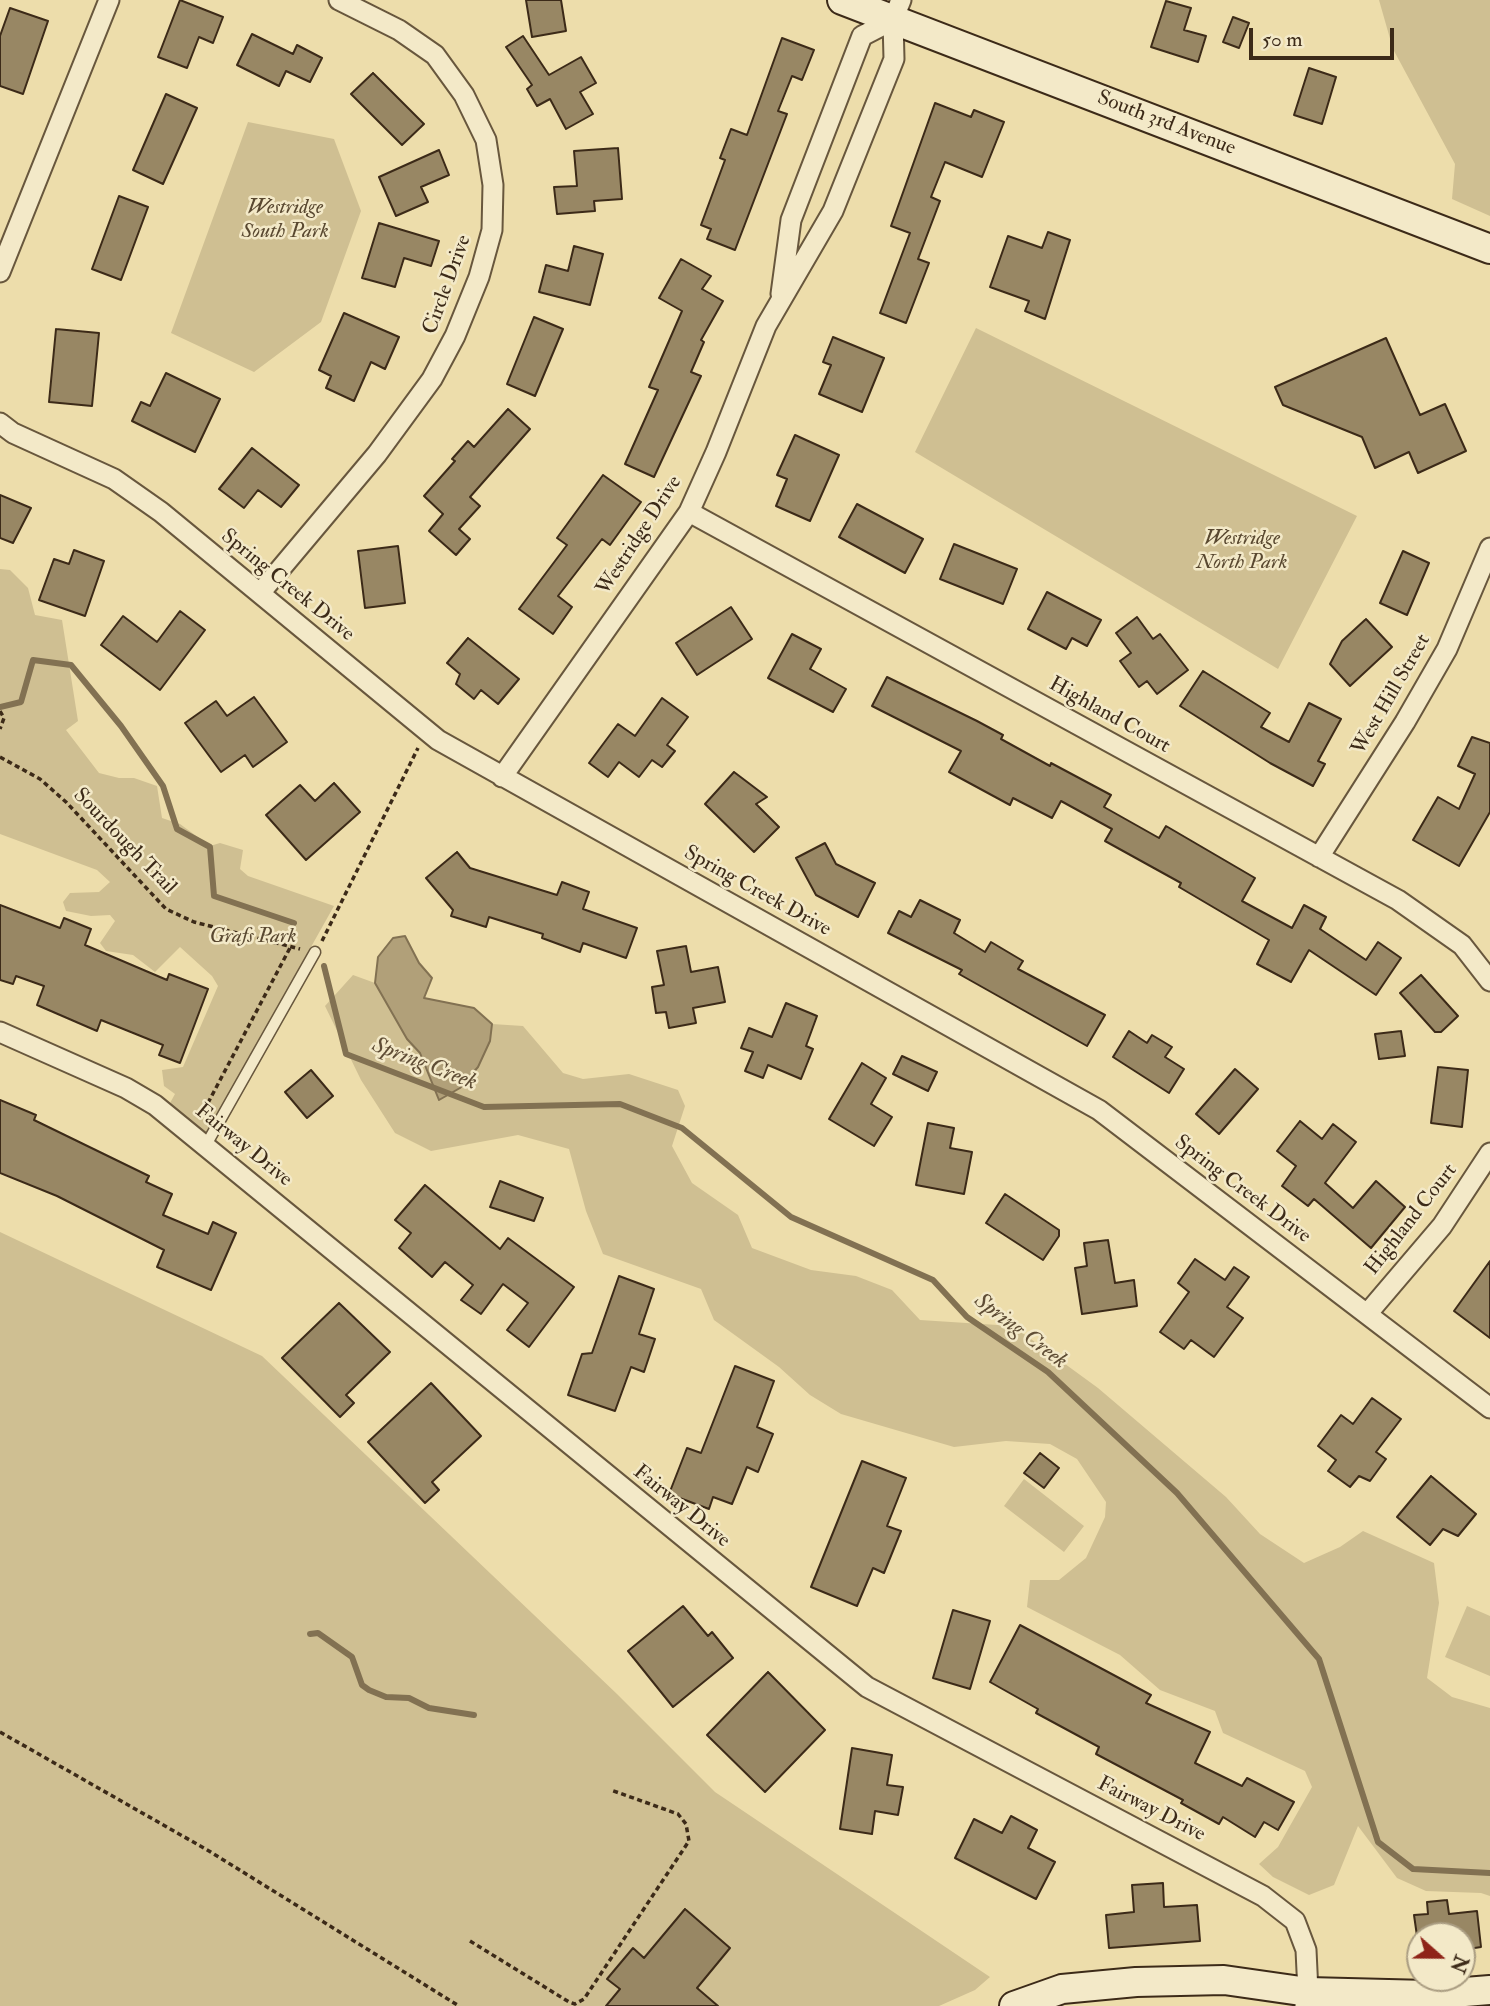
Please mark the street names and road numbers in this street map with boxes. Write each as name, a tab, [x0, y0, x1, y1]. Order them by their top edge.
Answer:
street label: South 3rd Avenue	[1093, 86, 1239, 162]
street label: Circle Drive	[418, 232, 478, 338]
street label: Westridge Drive	[592, 471, 688, 601]
street label: Spring Creek Drive	[215, 525, 359, 647]
street label: West Hill Street	[1347, 630, 1437, 760]
street label: Highland Court	[1044, 672, 1174, 760]
street label: Sourdough Trail	[67, 784, 181, 900]
street label: Spring Creek Drive	[679, 841, 835, 943]
street label: Fairway Drive	[189, 1099, 297, 1193]
street label: Spring Creek Drive	[1169, 1131, 1315, 1249]
street label: Highland Court	[1361, 1159, 1463, 1281]
street label: Fairway Drive	[627, 1460, 735, 1554]
street label: Fairway Drive	[1093, 1772, 1209, 1848]

